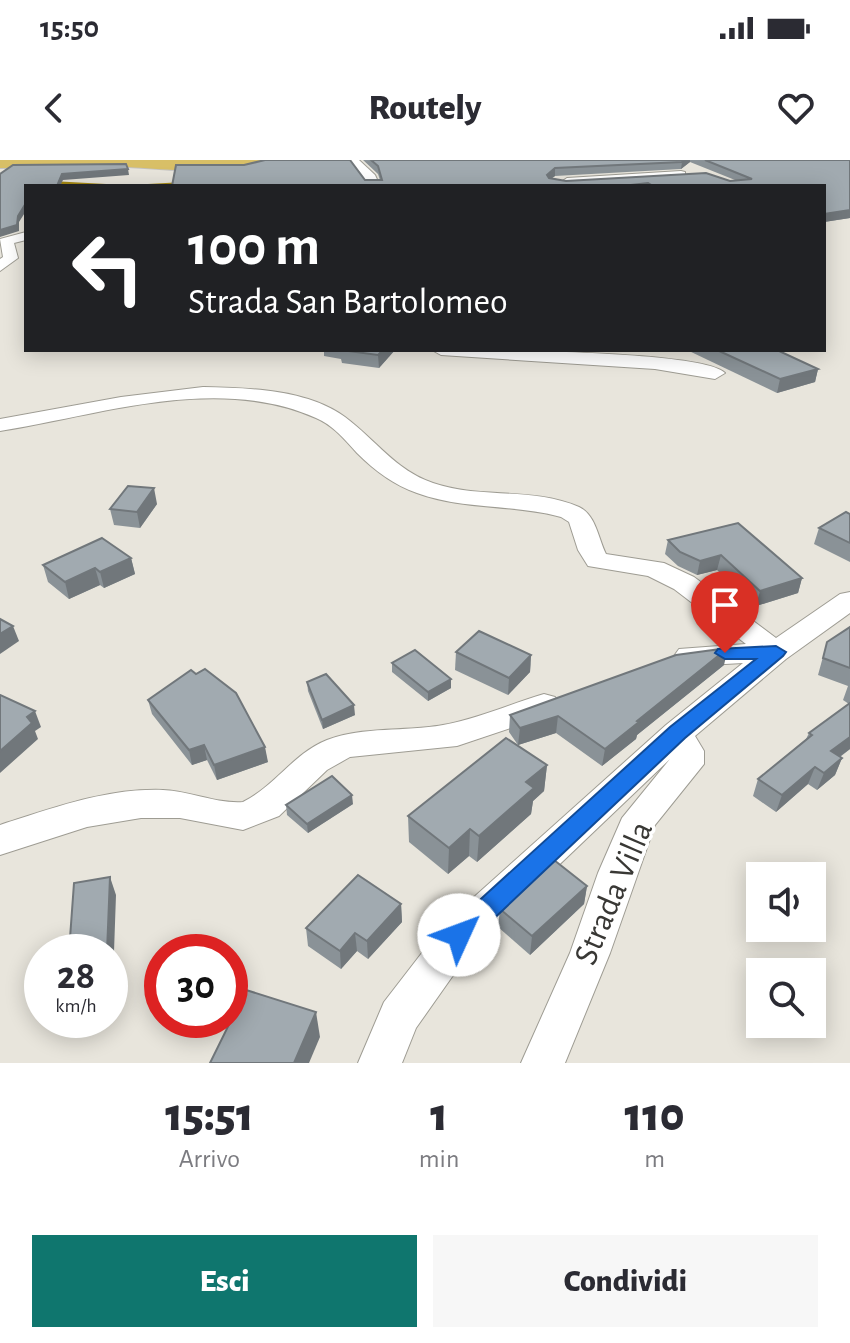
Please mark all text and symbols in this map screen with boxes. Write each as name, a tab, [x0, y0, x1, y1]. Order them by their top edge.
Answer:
text: 15:50	[40, 13, 99, 43]
icon: back	[32, 86, 76, 130]
icon: heart	[774, 86, 818, 130]
text: Routely	[368, 90, 482, 126]
icon: left	[56, 216, 160, 320]
text: 100 m	[188, 219, 320, 275]
text: Strada San Bartolomeo	[188, 284, 508, 320]
pin	[691, 571, 759, 653]
icon: arrive	[703, 583, 747, 627]
street label: Strada Villa	[569, 816, 659, 970]
map controls	[746, 862, 826, 1038]
button: sound	[746, 862, 826, 942]
position arrow	[417, 893, 501, 977]
speed limit sign: 30	[144, 934, 248, 1038]
text: 28	[57, 956, 95, 996]
button: search	[746, 958, 826, 1038]
text: km/h	[55, 996, 97, 1016]
text: 15:51	[165, 1092, 254, 1140]
text: 1	[430, 1092, 448, 1140]
text: 110	[625, 1092, 685, 1140]
text: Arrivo	[179, 1146, 240, 1172]
text: min	[419, 1146, 459, 1172]
text: m	[644, 1146, 665, 1172]
button: Esci	[32, 1235, 417, 1327]
button: Condividi	[433, 1235, 818, 1327]

